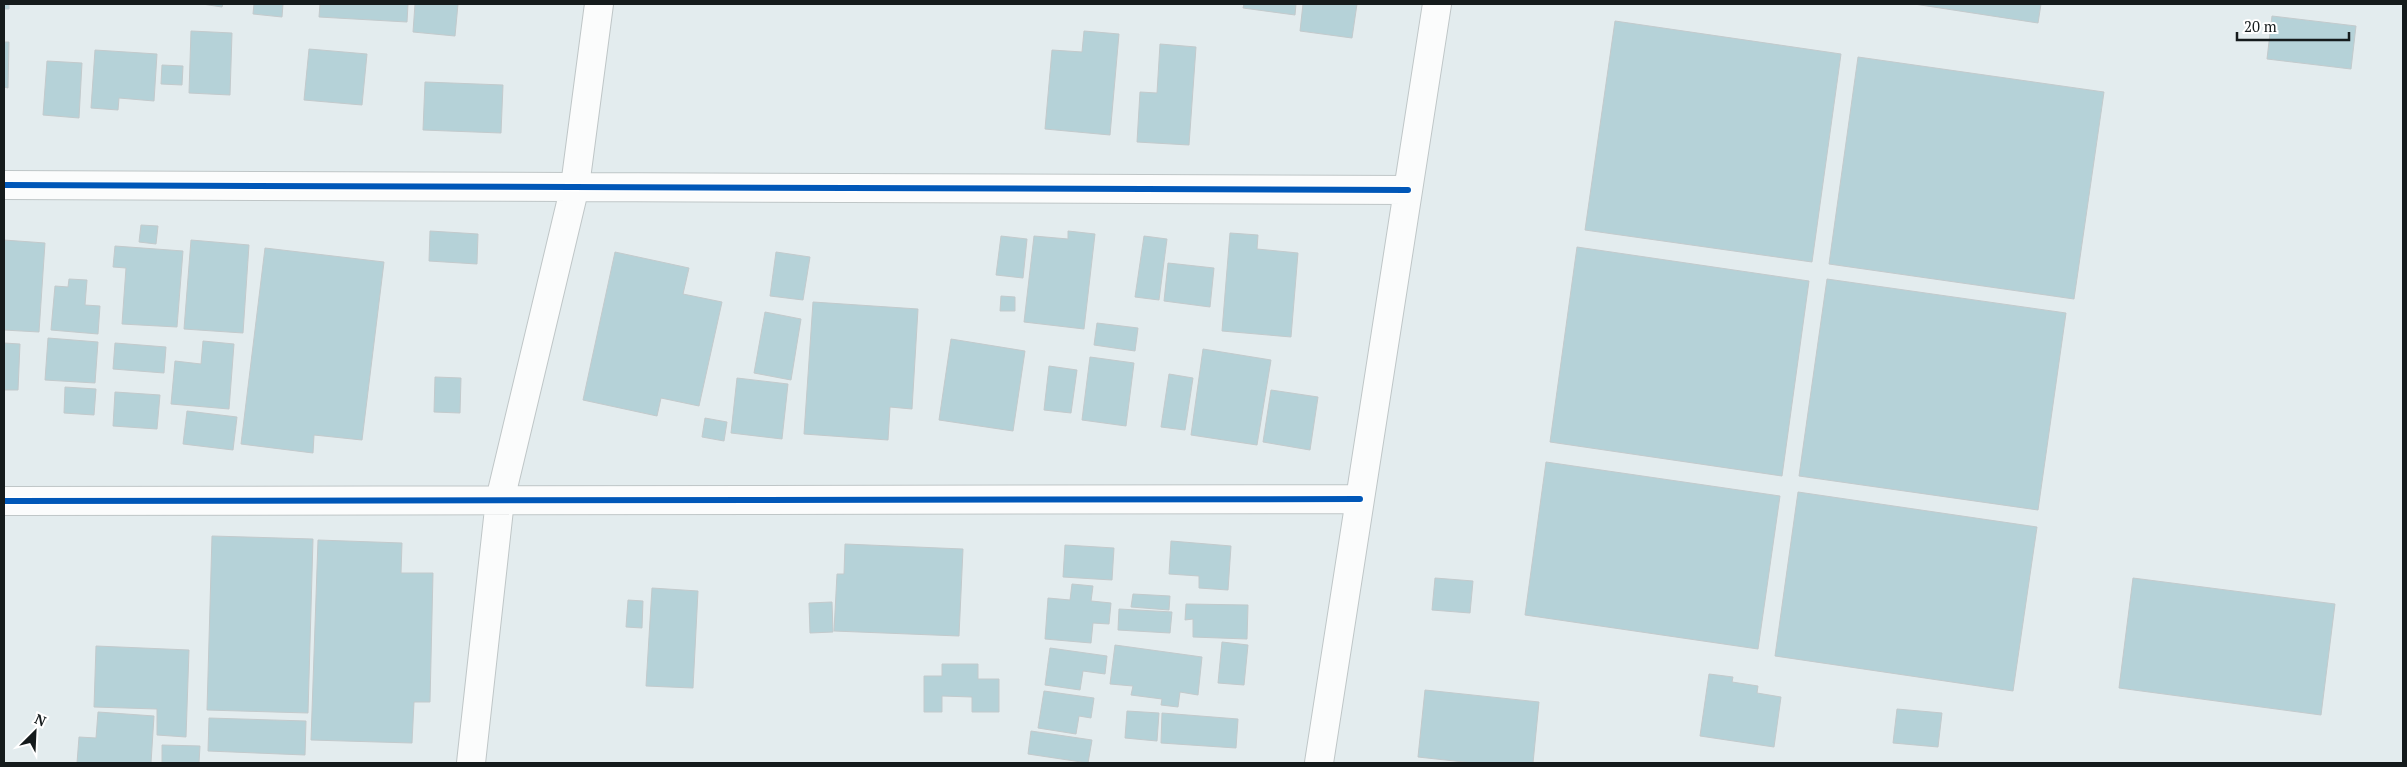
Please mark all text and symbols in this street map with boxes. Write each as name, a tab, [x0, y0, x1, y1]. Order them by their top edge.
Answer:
scale bar	[2237, 10, 2350, 42]
text: 20 m	[2244, 16, 2277, 36]
north arrow	[10, 707, 60, 757]
text: N	[32, 709, 50, 731]

